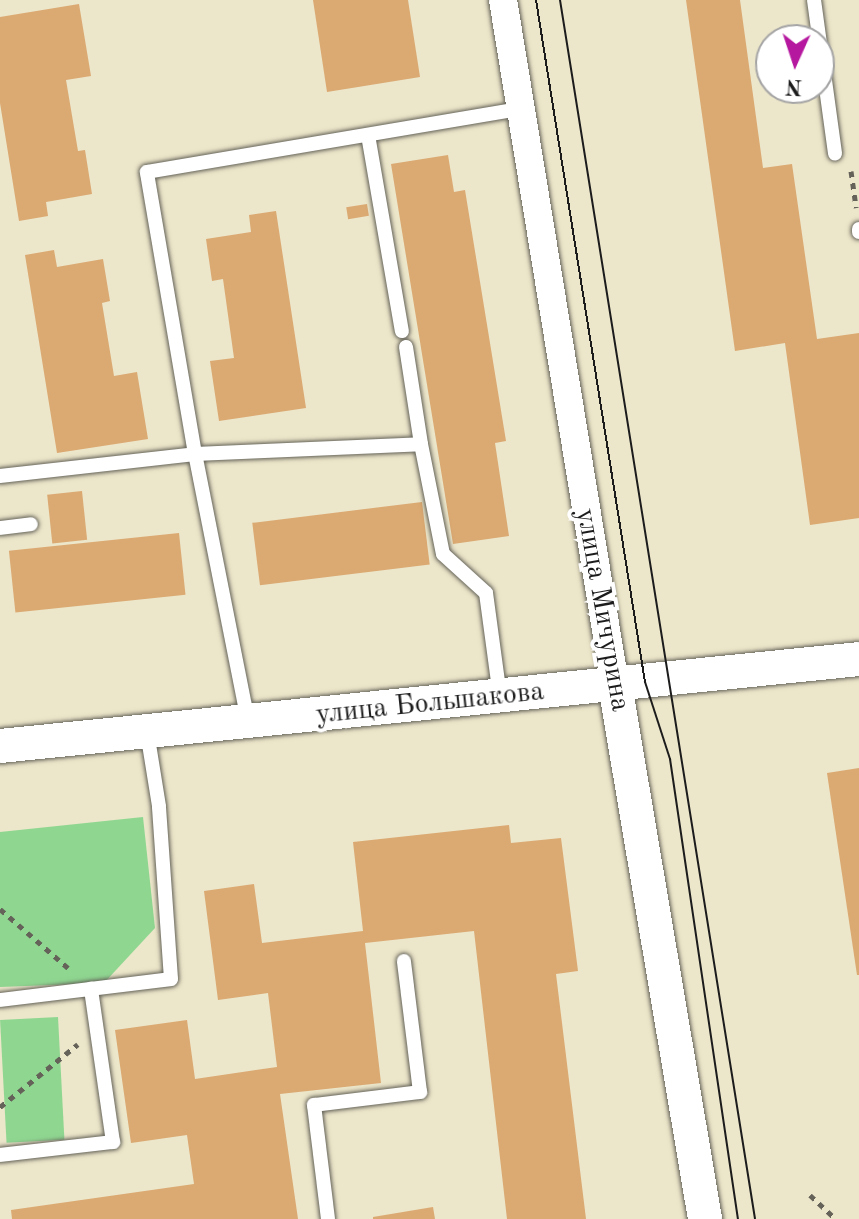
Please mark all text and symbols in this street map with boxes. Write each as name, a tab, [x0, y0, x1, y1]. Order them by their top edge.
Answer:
north arrow	[755, 24, 835, 104]
text: N	[785, 75, 803, 97]
street label: улица Мичурина	[568, 506, 636, 714]
street label: улица Большакова	[314, 675, 546, 733]

